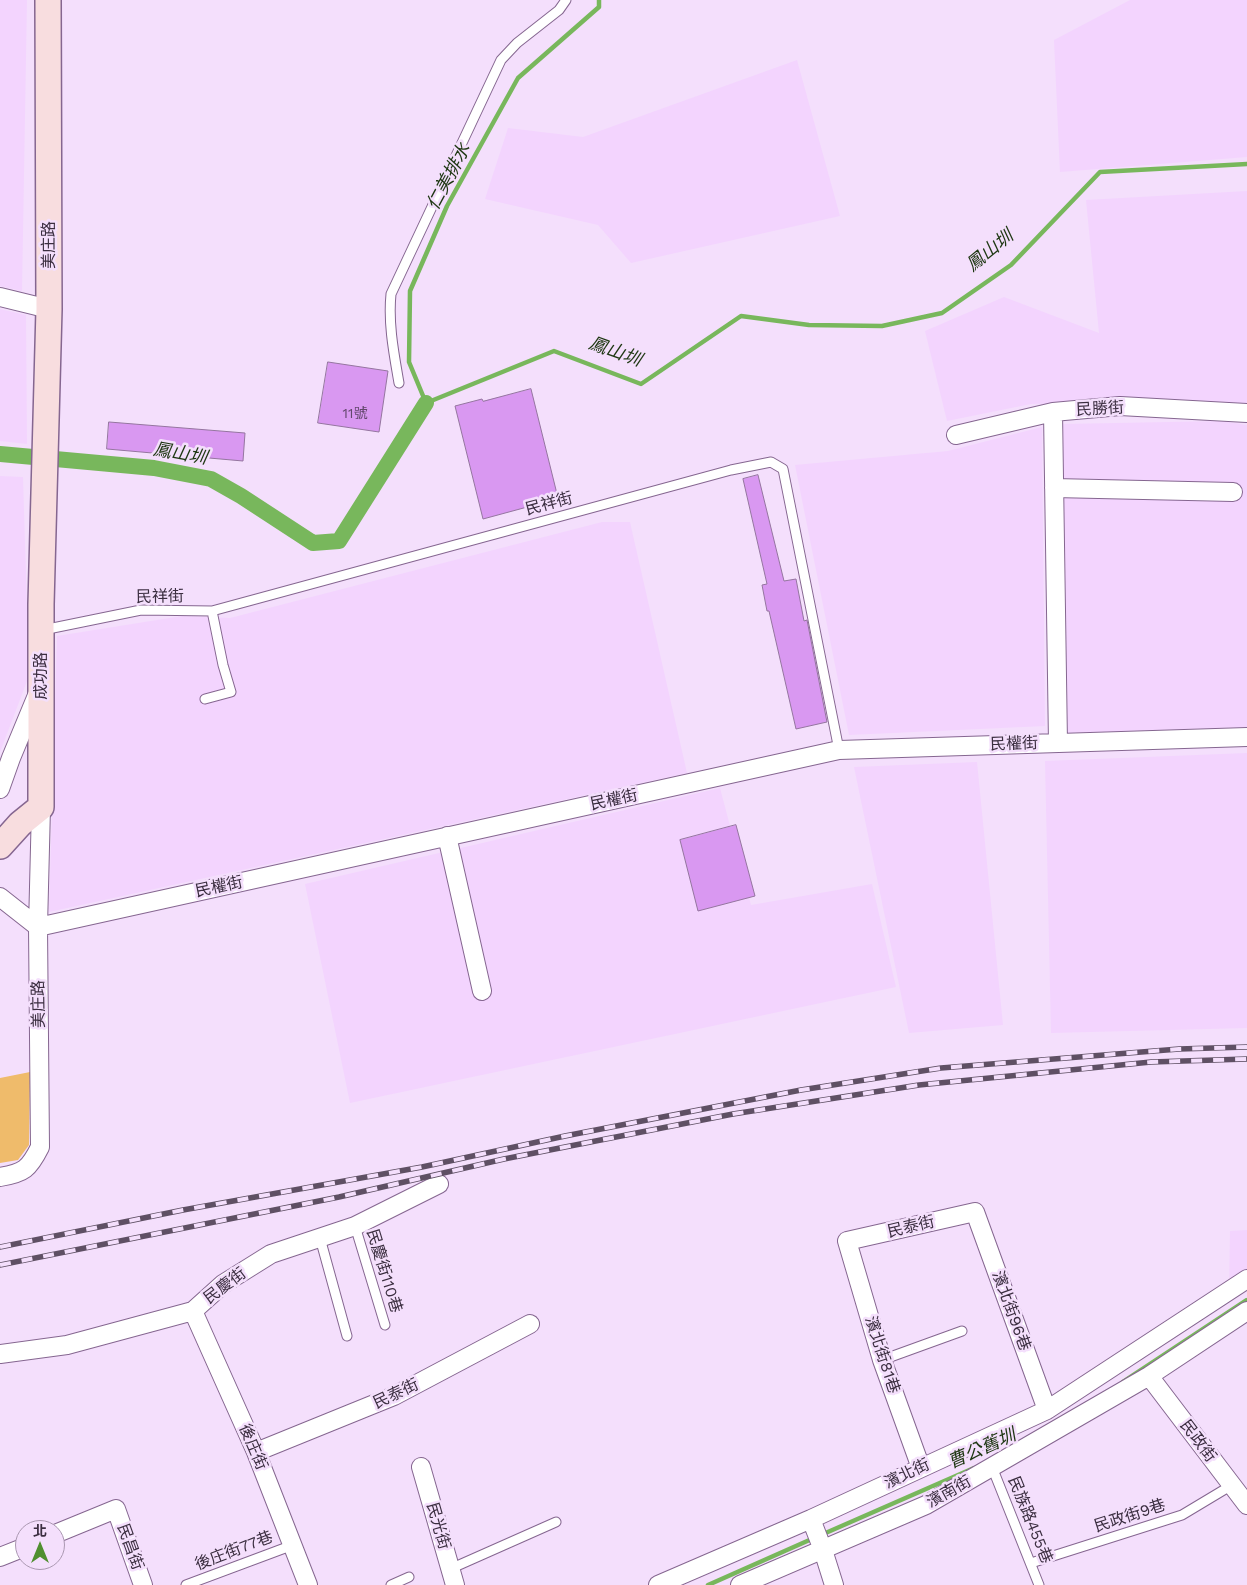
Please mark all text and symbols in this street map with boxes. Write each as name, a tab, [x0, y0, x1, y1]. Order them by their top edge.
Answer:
water label: 仁美排水	[423, 140, 475, 214]
street label: 美庄路	[39, 221, 59, 269]
water label: 鳳山圳	[962, 226, 1018, 276]
water label: 鳳山圳	[586, 333, 644, 371]
street label: 民勝街	[1076, 398, 1124, 420]
house number: 11號	[343, 406, 367, 422]
water label: 鳳山圳	[152, 439, 208, 469]
street label: 民祥街	[523, 489, 575, 519]
street label: 民祥街	[136, 587, 184, 607]
street label: 成功路	[31, 652, 51, 700]
street label: 民權街	[990, 734, 1038, 754]
street label: 民權街	[589, 786, 639, 814]
street label: 民權街	[194, 873, 244, 901]
street label: 美庄路	[29, 980, 49, 1028]
street label: 民泰街	[885, 1212, 937, 1242]
street label: 民慶街110巷	[362, 1227, 406, 1315]
street label: 民慶街	[200, 1264, 250, 1308]
street label: 濱北街96巷	[988, 1268, 1034, 1354]
street label: 濱北街81巷	[860, 1314, 904, 1396]
street label: 民泰街	[370, 1375, 422, 1413]
street label: 民政街	[1176, 1416, 1220, 1466]
street label: 後庄街	[235, 1421, 271, 1473]
water label: 曹公舊圳	[945, 1424, 1019, 1474]
street label: 濱北街	[881, 1455, 933, 1493]
street label: 濱南街	[923, 1472, 975, 1512]
street label: 民族路455巷	[1004, 1474, 1056, 1566]
street label: 民政街9巷	[1092, 1495, 1168, 1537]
street label: 民光街	[422, 1500, 454, 1552]
north arrow	[15, 1520, 65, 1570]
street label: 民昌街	[113, 1521, 147, 1573]
text: 北	[33, 1523, 47, 1539]
street label: 後庄街77巷	[192, 1527, 276, 1575]

